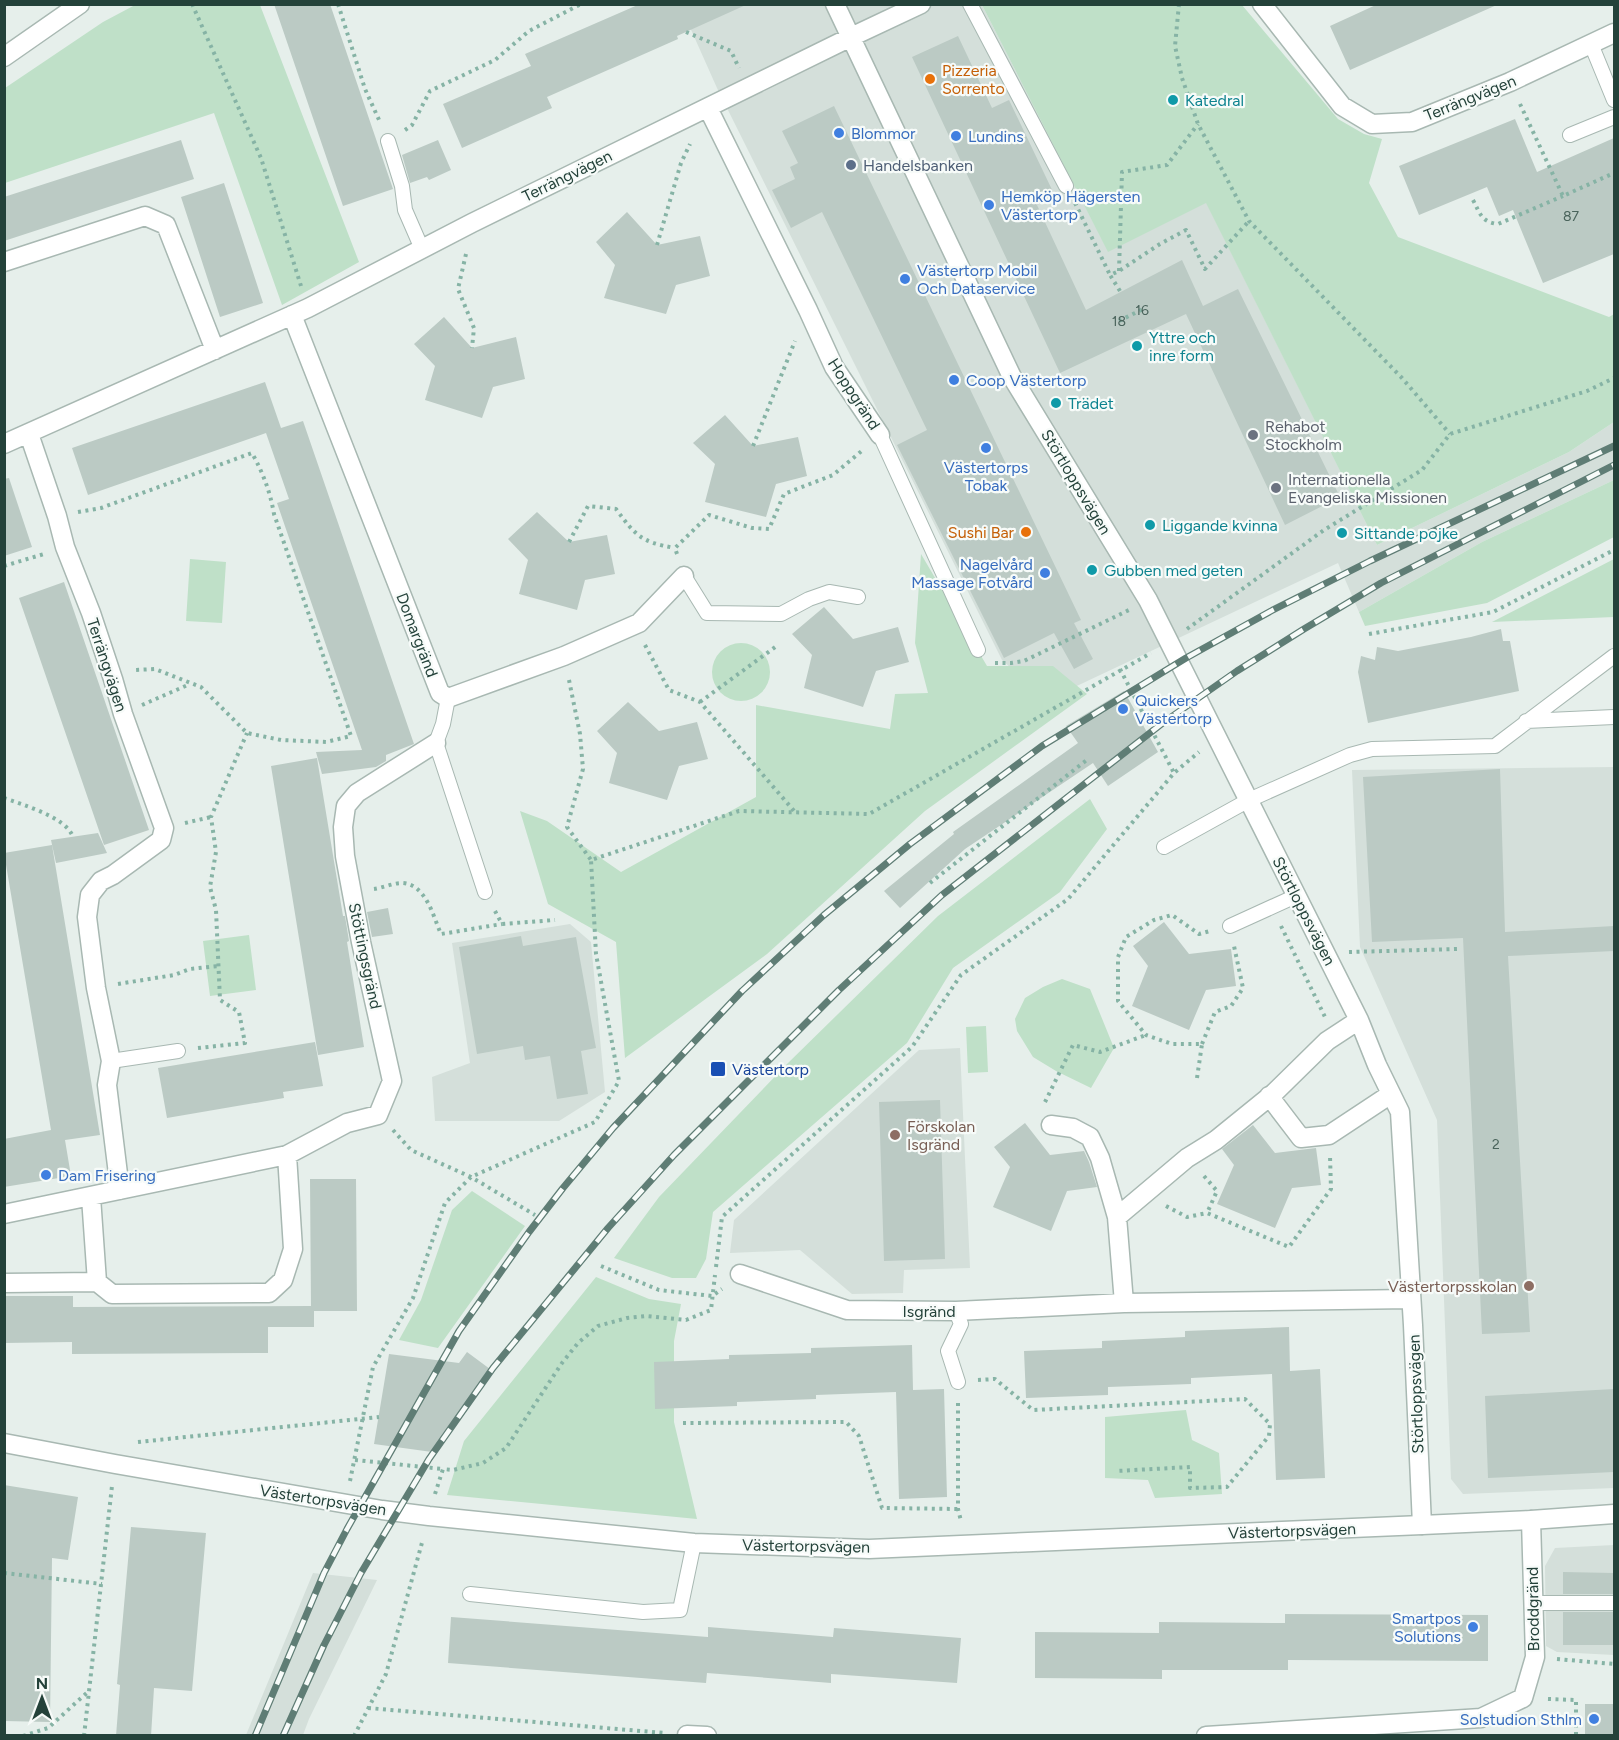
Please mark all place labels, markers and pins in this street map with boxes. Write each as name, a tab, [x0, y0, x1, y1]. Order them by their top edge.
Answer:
place label: Pizzeria Sorrento	[942, 61, 1005, 98]
marker: Pizzeria Sorrento	[923, 72, 937, 86]
place label: Katedral	[1185, 91, 1244, 110]
marker: Katedral	[1166, 93, 1180, 107]
place label: Blommor	[851, 124, 916, 143]
marker: Blommor	[832, 126, 846, 140]
place label: Lundins	[968, 127, 1024, 146]
marker: Lundins	[949, 129, 963, 143]
place label: Handelsbanken	[863, 156, 973, 175]
marker: Handelsbanken	[844, 158, 858, 172]
place label: Hemköp Hägersten Västertorp	[1001, 187, 1141, 224]
marker: Hemköp Hägersten Västertorp	[982, 198, 996, 212]
place label: Västertorp Mobil Och Dataservice	[917, 261, 1037, 298]
marker: Västertorp Mobil Och Dataservice	[898, 272, 912, 286]
place label: Yttre och inre form	[1149, 328, 1216, 365]
marker: Yttre och inre form	[1130, 339, 1144, 353]
place label: Coop Västertorp	[966, 371, 1087, 390]
marker: Coop Västertorp	[947, 373, 961, 387]
place label: Trädet	[1068, 394, 1114, 413]
marker: Trädet	[1049, 396, 1063, 410]
place label: Rehabot Stockholm	[1265, 417, 1342, 454]
marker: Rehabot Stockholm	[1246, 428, 1260, 442]
marker: Västertorps Tobak	[979, 441, 993, 455]
place label: Västertorps Tobak	[944, 458, 1028, 495]
place label: Internationella Evangeliska Missionen	[1288, 470, 1447, 507]
marker: Internationella Evangeliska Missionen	[1269, 481, 1283, 495]
place label: Liggande kvinna	[1162, 516, 1278, 535]
marker: Liggande kvinna	[1143, 518, 1157, 532]
place label: Sushi Bar	[948, 523, 1015, 542]
place label: Sittande pojke	[1354, 524, 1458, 543]
marker: Sushi Bar	[1019, 525, 1033, 539]
marker: Sittande pojke	[1335, 526, 1349, 540]
place label: Nagelvård Massage Fotvård	[911, 555, 1033, 592]
place label: Gubben med geten	[1104, 561, 1243, 580]
marker: Gubben med geten	[1085, 563, 1099, 577]
marker: Nagelvård Massage Fotvård	[1038, 566, 1052, 580]
place label: Quickers Västertorp	[1135, 691, 1212, 728]
marker: Quickers Västertorp	[1116, 702, 1130, 716]
marker: Västertorp	[709, 1060, 727, 1078]
place label: Västertorp	[732, 1060, 809, 1079]
place label: Förskolan Isgränd	[907, 1117, 975, 1154]
marker: Förskolan Isgränd	[888, 1128, 902, 1142]
place label: Dam Frisering	[58, 1166, 156, 1185]
marker: Dam Frisering	[39, 1168, 53, 1182]
place label: Västertorpsskolan	[1388, 1277, 1517, 1296]
marker: Västertorpsskolan	[1522, 1279, 1536, 1293]
place label: Smartpos Solutions	[1392, 1609, 1461, 1646]
marker: Smartpos Solutions	[1466, 1620, 1480, 1634]
place label: Solstudion Sthlm	[1460, 1710, 1582, 1729]
marker: Solstudion Sthlm	[1587, 1712, 1601, 1726]

